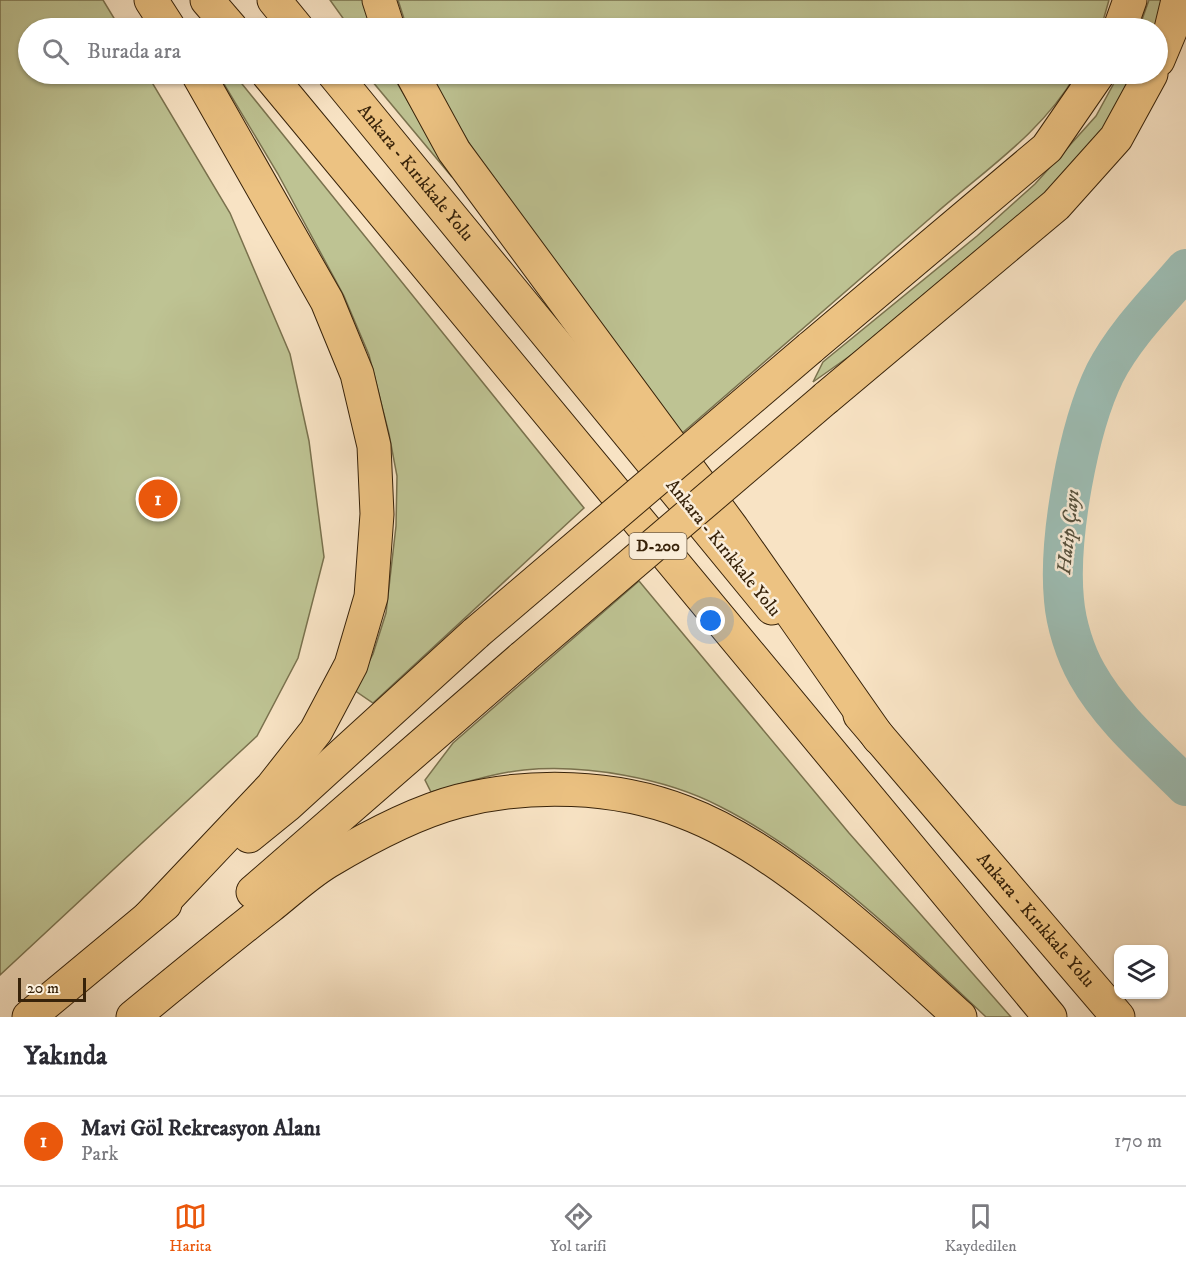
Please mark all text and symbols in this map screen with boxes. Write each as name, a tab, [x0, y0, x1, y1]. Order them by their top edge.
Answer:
search box	[18, 18, 1168, 84]
icon: search	[39, 35, 72, 68]
text: Burada ara	[87, 38, 181, 65]
street label: Ankara - Kırıkkale Yolu	[353, 100, 478, 246]
street label: Ankara - Kırıkkale Yolu	[661, 475, 785, 621]
pin: 1	[138, 476, 178, 522]
water label: Hatip Çayı	[1052, 488, 1086, 577]
road number: D-200	[630, 533, 686, 559]
your location	[696, 606, 725, 635]
street label: Ankara - Kırıkkale Yolu	[972, 848, 1099, 993]
map controls	[1114, 945, 1168, 999]
button: layers	[1114, 945, 1168, 999]
scale bar	[18, 975, 86, 1002]
text: 20 m	[27, 978, 59, 998]
text: Yakında	[24, 1040, 107, 1073]
text: Mavi Göl Rekreasyon Alanı	[81, 1115, 321, 1142]
text: 1	[40, 1129, 47, 1154]
text: 170 m	[1114, 1129, 1162, 1154]
text: Park	[81, 1142, 118, 1167]
tab: Harita	[169, 1200, 212, 1256]
tab: Yol tarifi	[550, 1200, 606, 1256]
tab: Kaydedilen	[945, 1200, 1017, 1256]

